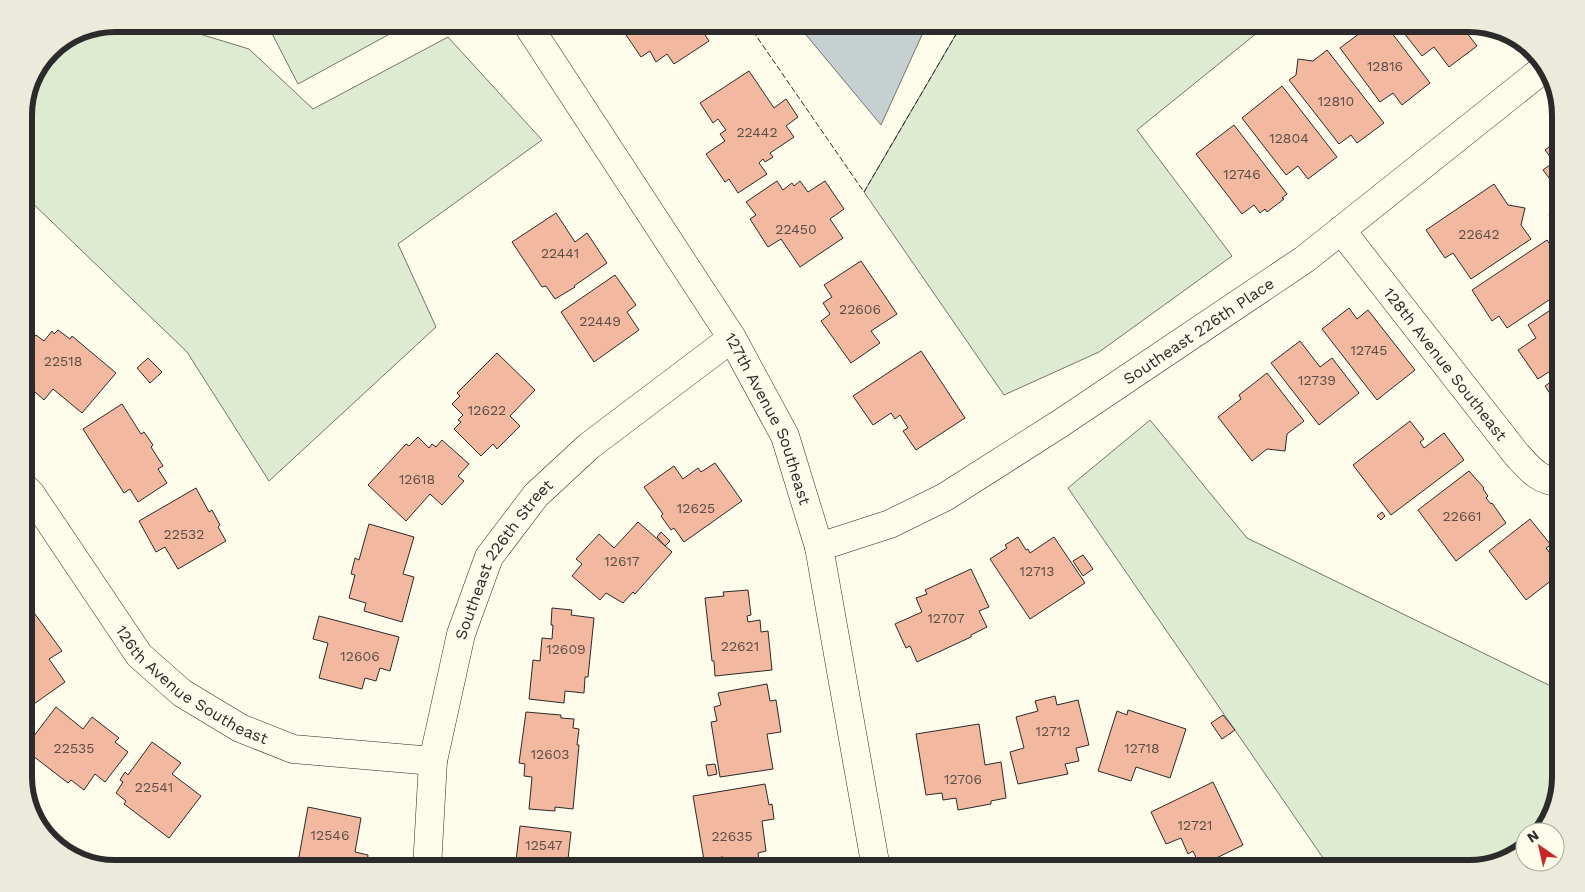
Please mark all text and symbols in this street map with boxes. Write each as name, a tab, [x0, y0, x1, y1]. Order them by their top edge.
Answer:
house number: 12816	[1367, 58, 1403, 74]
house number: 12810	[1318, 93, 1354, 109]
house number: 22442	[736, 124, 778, 140]
house number: 12804	[1269, 130, 1309, 146]
house number: 12746	[1223, 166, 1261, 182]
house number: 22450	[775, 221, 817, 237]
house number: 22642	[1458, 226, 1500, 242]
house number: 22441	[541, 245, 579, 261]
street label: Southeast 226th Place	[1120, 274, 1278, 389]
street label: 128th Avenue Southeast	[1380, 284, 1511, 445]
house number: 22606	[839, 301, 881, 317]
house number: 22449	[579, 313, 621, 329]
street label: 127th Avenue Southeast	[721, 329, 815, 507]
house number: 12745	[1351, 342, 1387, 358]
house number: 22518	[44, 353, 82, 369]
house number: 12739	[1298, 372, 1336, 388]
house number: 12622	[468, 402, 506, 418]
house number: 12618	[399, 471, 435, 487]
street label: Southeast 226th Street	[451, 475, 557, 641]
house number: 12625	[677, 500, 715, 516]
house number: 22661	[1443, 508, 1481, 524]
house number: 22532	[164, 526, 204, 542]
house number: 12617	[604, 553, 640, 569]
house number: 12713	[1020, 563, 1054, 579]
house number: 12707	[927, 610, 965, 626]
street label: 126th Avenue Southeast	[112, 622, 271, 748]
house number: 22621	[721, 638, 759, 654]
house number: 12609	[546, 641, 586, 657]
house number: 12606	[340, 648, 380, 664]
house number: 12712	[1036, 723, 1070, 739]
house number: 22535	[54, 740, 94, 756]
house number: 12718	[1124, 740, 1160, 756]
house number: 12603	[531, 746, 569, 762]
house number: 12706	[944, 771, 982, 787]
house number: 22541	[135, 779, 173, 795]
house number: 12721	[1178, 817, 1212, 833]
north arrow	[1515, 822, 1565, 872]
house number: 12546	[311, 827, 349, 843]
text: N	[1524, 827, 1542, 846]
house number: 22635	[711, 828, 753, 844]
house number: 12547	[525, 837, 563, 853]

